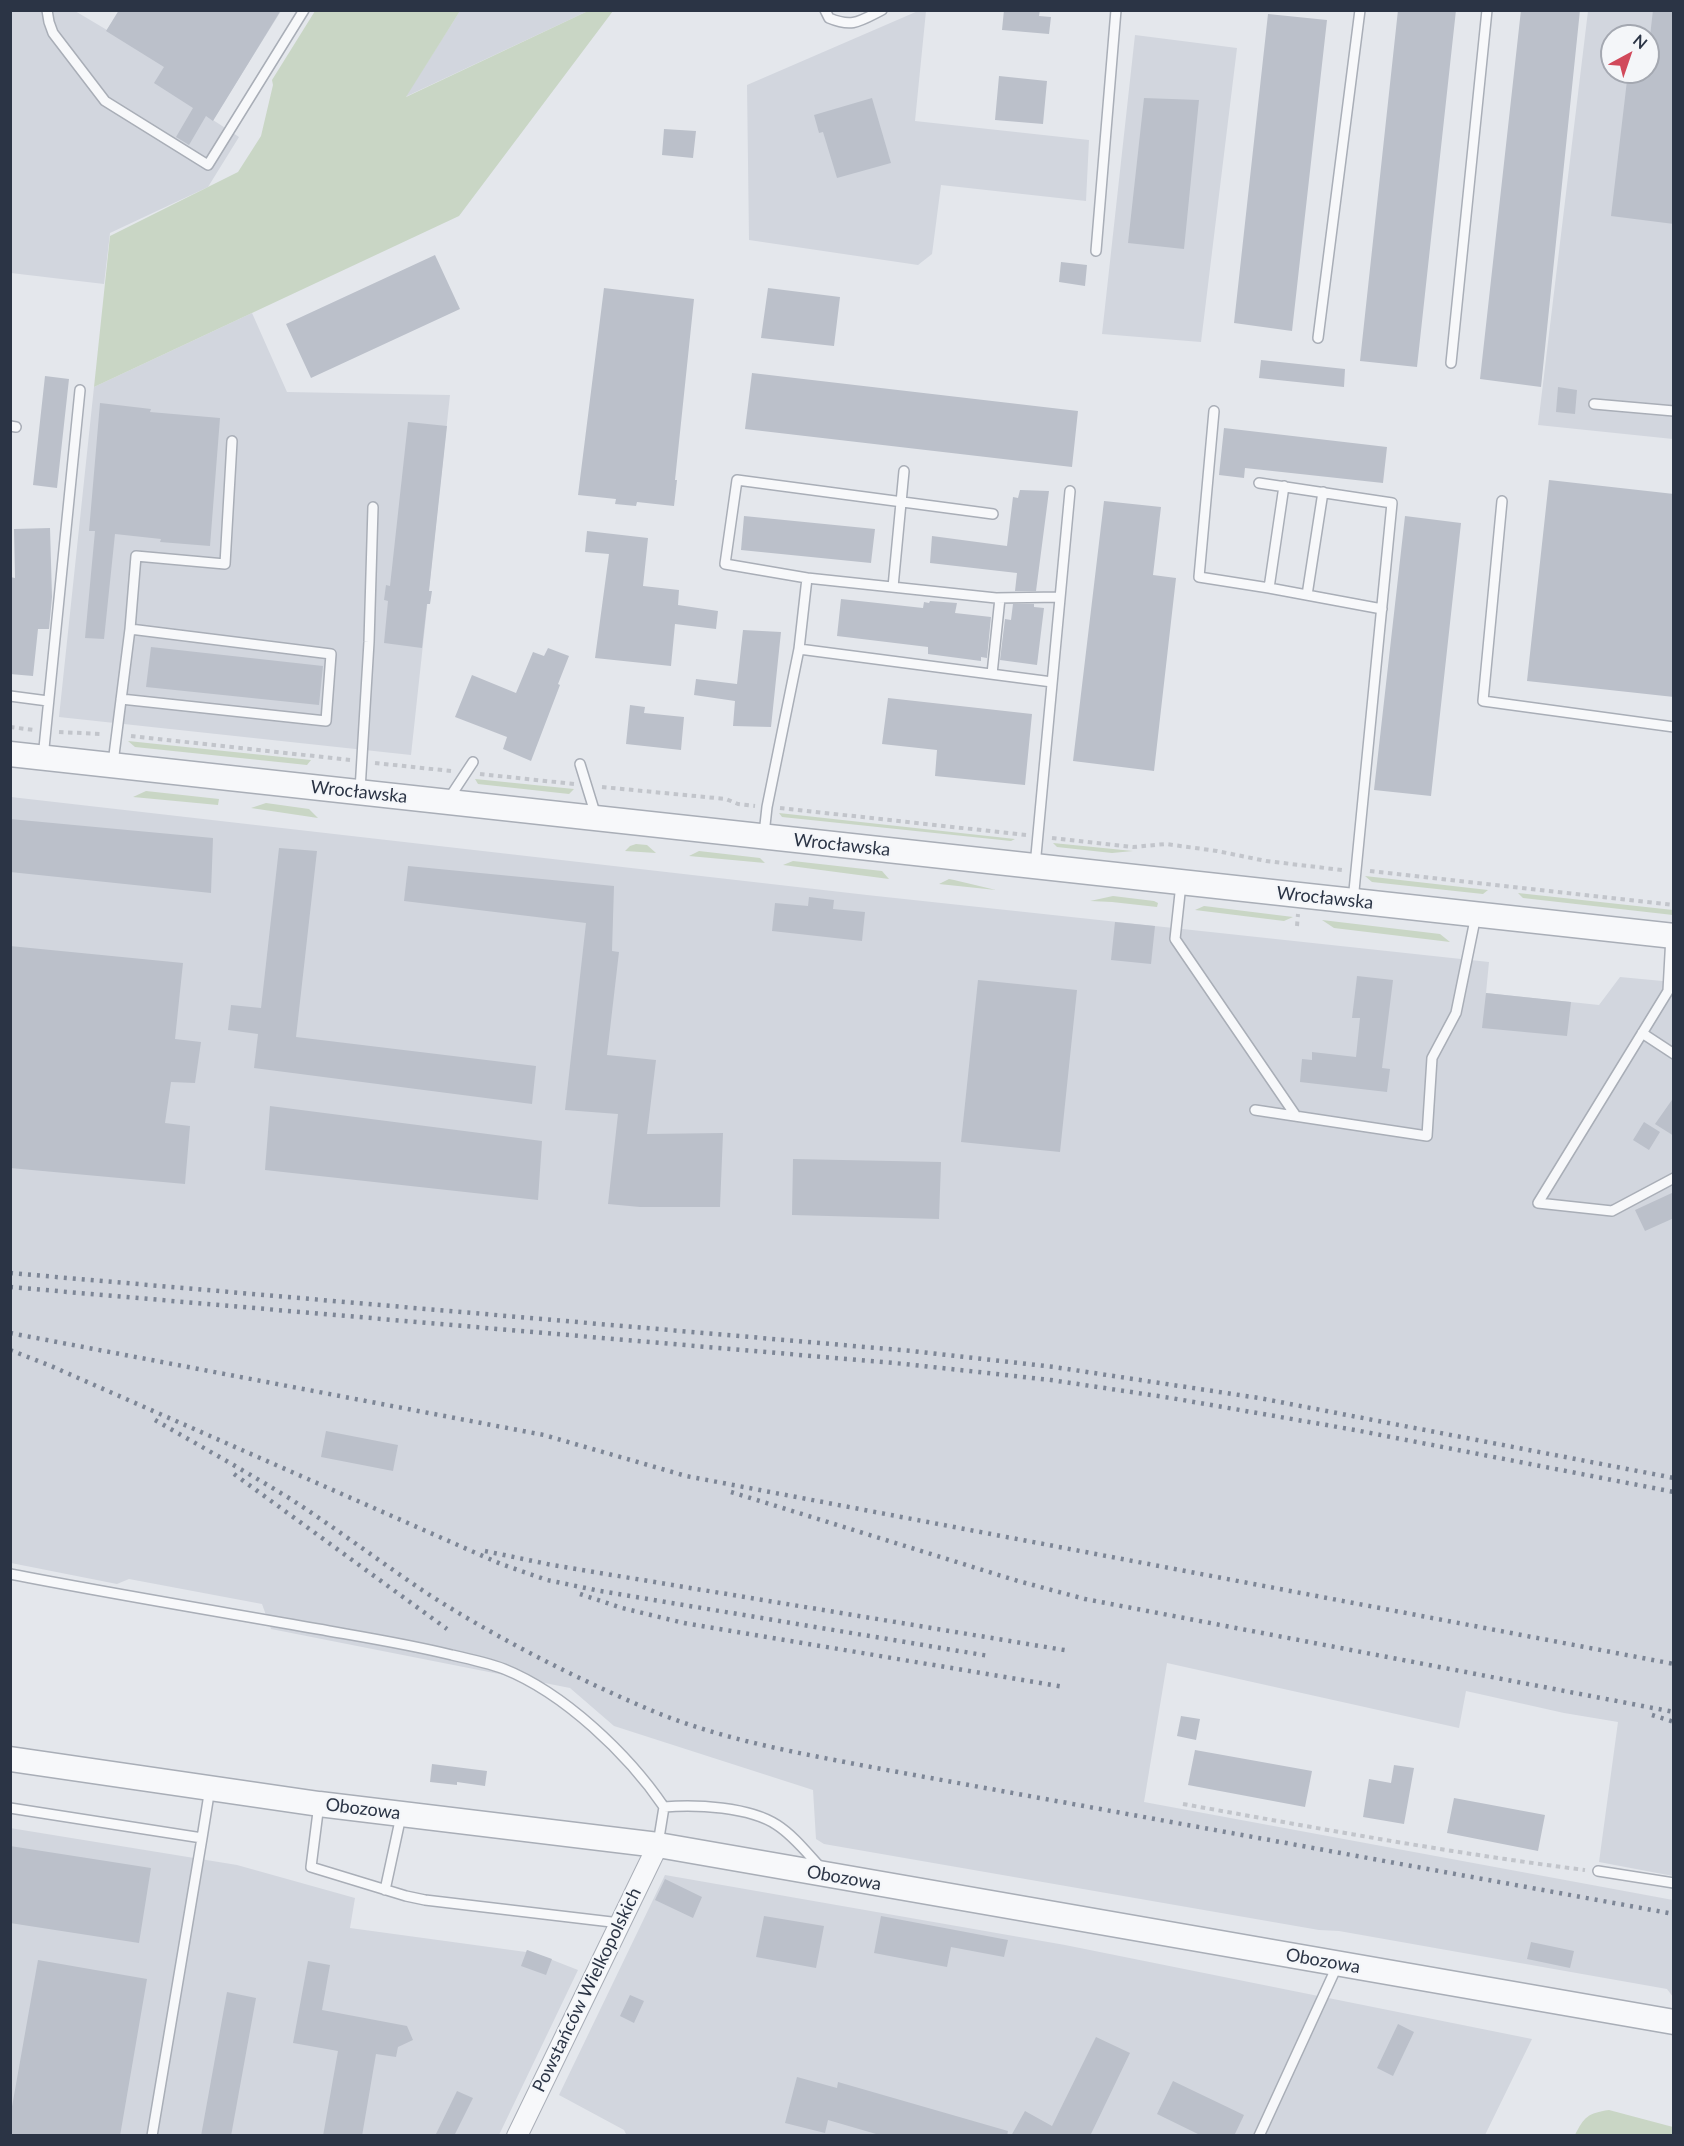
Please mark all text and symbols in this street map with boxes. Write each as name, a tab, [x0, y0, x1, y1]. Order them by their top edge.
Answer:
north arrow	[1600, 24, 1660, 84]
text: N	[1630, 30, 1651, 53]
street label: Wrocławska	[310, 776, 408, 808]
street label: Wrocławska	[793, 829, 891, 861]
street label: Wrocławska	[1276, 882, 1374, 914]
street label: Obozowa	[324, 1794, 402, 1824]
street label: Obozowa	[805, 1861, 883, 1895]
street label: Powstańców Wielkopolskich	[528, 1884, 646, 2096]
street label: Obozowa	[1284, 1944, 1362, 1978]

